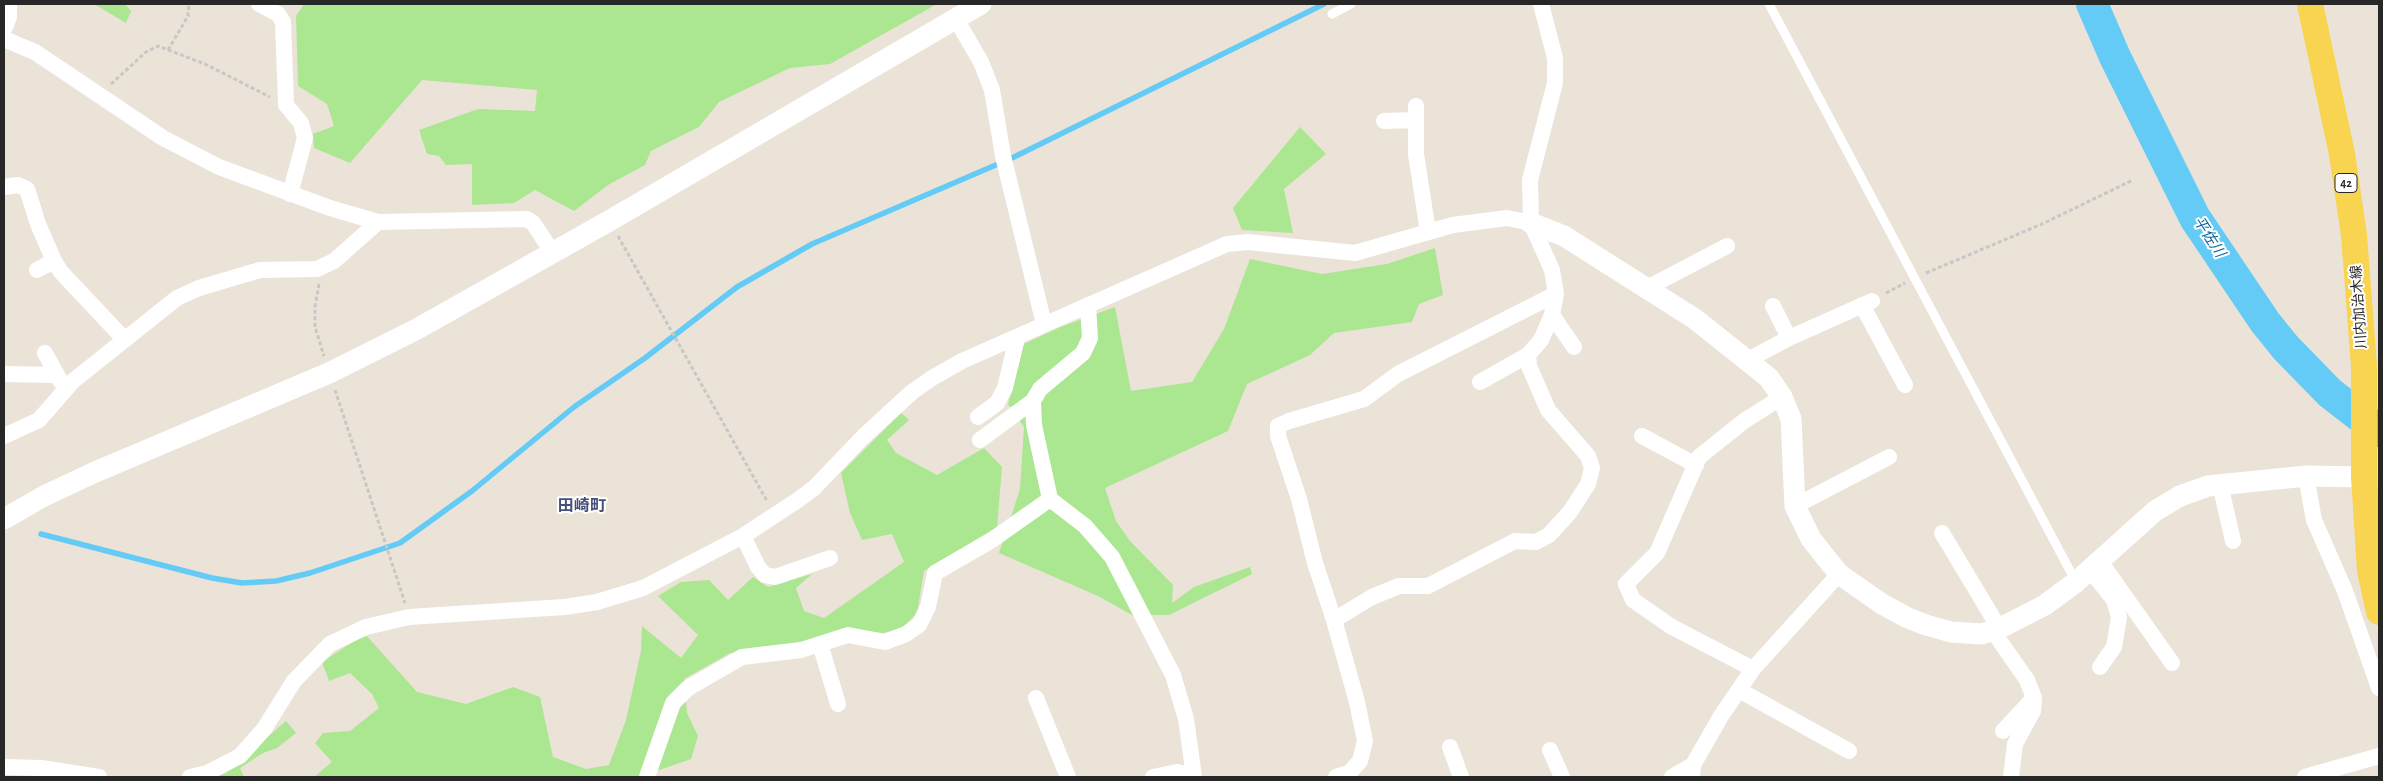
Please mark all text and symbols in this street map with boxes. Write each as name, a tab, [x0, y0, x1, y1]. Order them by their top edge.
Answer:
road number: 42	[2335, 174, 2357, 192]
water label: 平佐川	[2189, 213, 2229, 261]
street label: 川内加治木線	[2348, 265, 2370, 349]
district label: 田崎町	[558, 496, 606, 516]

